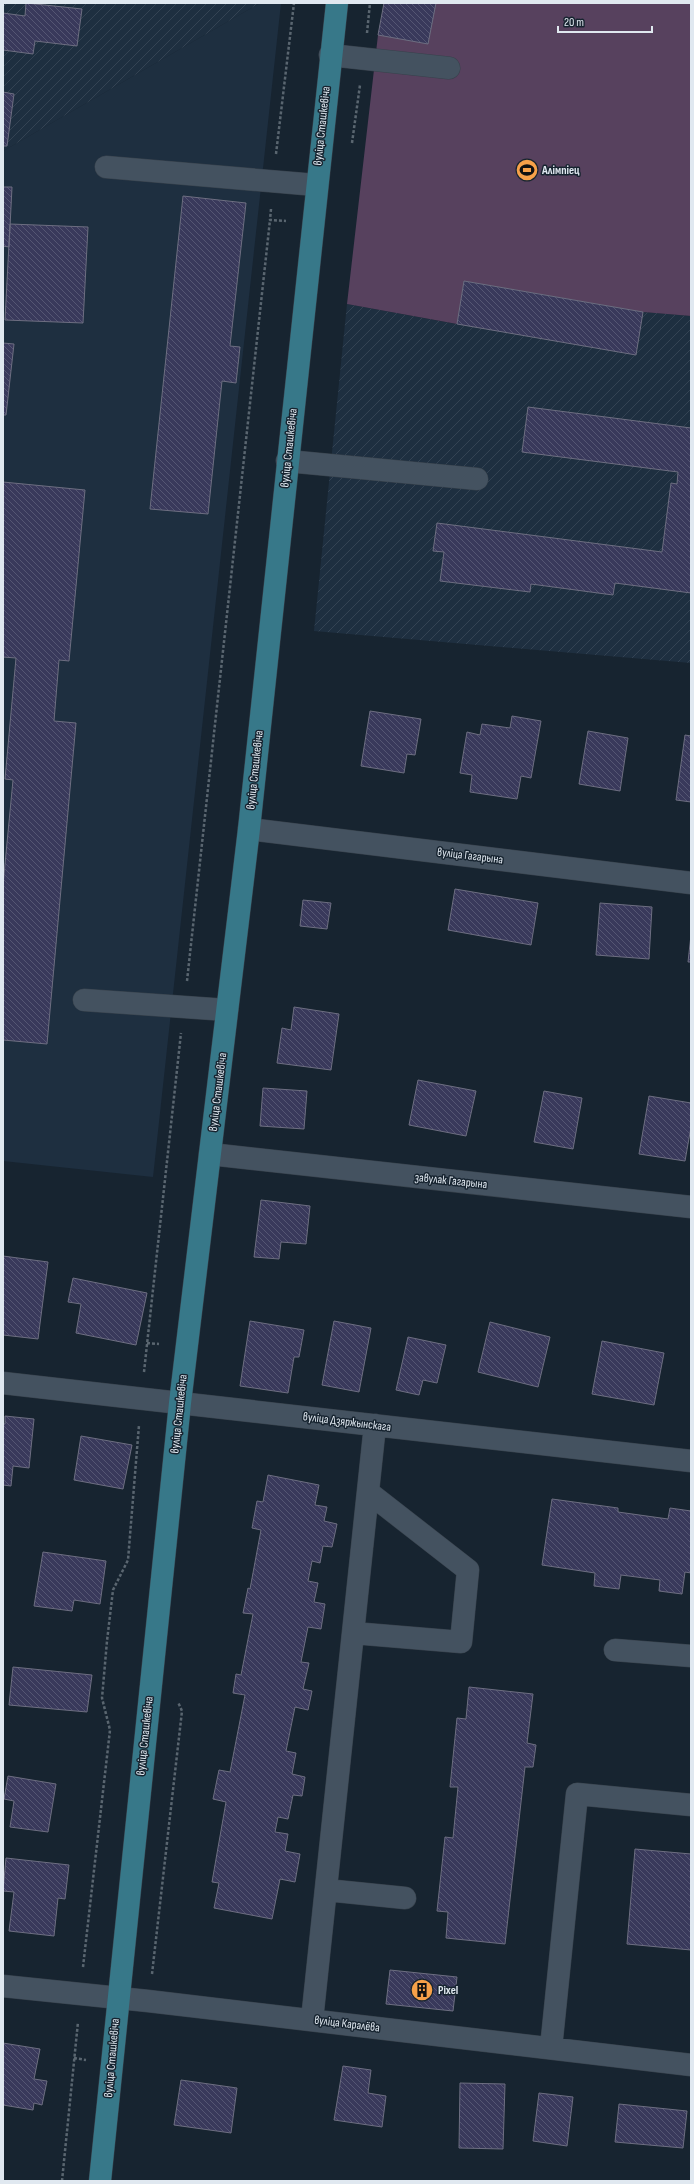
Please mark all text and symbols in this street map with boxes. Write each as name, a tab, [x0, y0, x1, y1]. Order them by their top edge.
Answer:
scale bar	[558, 8, 652, 34]
text: 20 m	[564, 15, 584, 30]
street label: вуліца Сташкевіча	[310, 85, 334, 166]
sports icon: Алімпіец	[514, 157, 540, 183]
place label: Алімпіец	[541, 163, 580, 178]
street label: вуліца Сташкевіча	[277, 407, 301, 488]
street label: вуліца Сташкевіча	[243, 729, 267, 810]
street label: вуліца Гагарына	[436, 845, 504, 868]
street label: вуліца Сташкевіча	[206, 1051, 230, 1132]
street label: завулак Гагарына	[414, 1170, 488, 1192]
street label: вуліца Сташкевіча	[167, 1373, 191, 1454]
street label: вуліца Дзяржынскага	[302, 1409, 392, 1435]
street label: вуліца Сташкевіча	[133, 1695, 157, 1776]
building icon: Pixel	[409, 1977, 435, 2003]
place label: Pixel	[438, 1983, 458, 1998]
street label: вуліца Каралёва	[313, 2013, 381, 2036]
street label: вуліца Сташкевіча	[101, 2018, 123, 2098]

